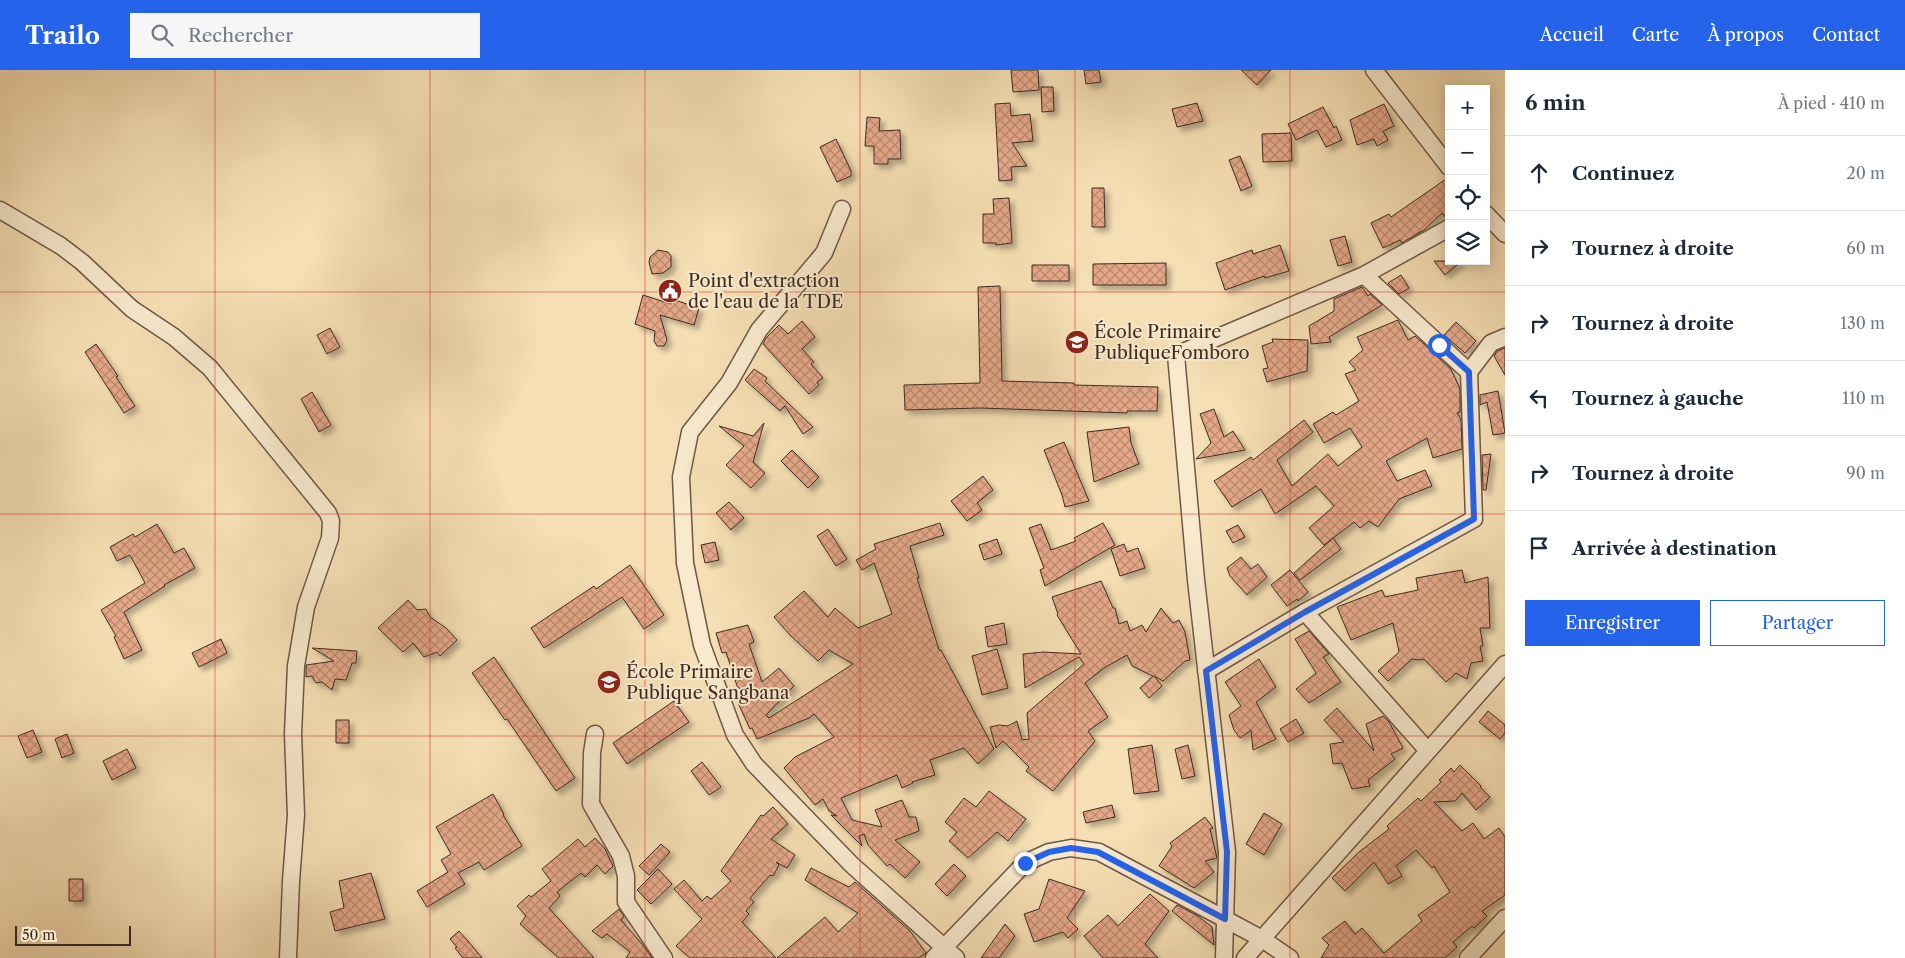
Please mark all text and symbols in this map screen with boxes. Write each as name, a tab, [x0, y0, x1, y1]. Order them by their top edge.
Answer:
search box	[130, 13, 480, 58]
text: Trailo	[25, 21, 100, 50]
icon: search	[148, 21, 176, 49]
text: Rechercher	[188, 24, 293, 47]
text: Accueil	[1540, 24, 1604, 46]
text: Carte	[1632, 24, 1679, 46]
text: À propos	[1707, 24, 1784, 46]
text: Contact	[1812, 24, 1880, 46]
map controls	[1445, 85, 1490, 265]
button: +	[1445, 85, 1490, 130]
text: 6 min	[1525, 90, 1586, 115]
text: À pied · 410 m	[1778, 93, 1885, 113]
button: −	[1445, 130, 1490, 175]
icon: ahead	[1525, 159, 1553, 187]
text: Continuez	[1572, 162, 1674, 185]
text: 20 m	[1846, 163, 1885, 183]
button: locate	[1445, 175, 1490, 220]
button: layers	[1445, 220, 1490, 265]
icon: right	[1525, 234, 1553, 262]
text: Tournez à droite	[1572, 237, 1734, 260]
text: 60 m	[1846, 238, 1885, 258]
place label: Point d'extraction de l'eau de la TDE	[688, 270, 843, 313]
public building icon: Point d'extraction de l'eau de la TDE	[657, 278, 683, 304]
icon: right	[1525, 309, 1553, 337]
text: Tournez à droite	[1572, 312, 1734, 335]
text: 130 m	[1840, 313, 1885, 333]
place label: École Primaire PubliqueFomboro	[1094, 320, 1250, 364]
school or university icon: École Primaire PubliqueFomboro	[1064, 329, 1090, 355]
route start	[1428, 334, 1451, 357]
icon: left	[1525, 384, 1553, 412]
text: Tournez à gauche	[1572, 387, 1744, 410]
text: 110 m	[1842, 388, 1885, 408]
icon: right	[1525, 459, 1553, 487]
text: Tournez à droite	[1572, 462, 1734, 485]
text: 90 m	[1846, 463, 1885, 483]
icon: arrive	[1525, 534, 1553, 562]
text: Arrivée à destination	[1572, 537, 1777, 560]
button: Enregistrer	[1525, 600, 1700, 646]
button: Partager	[1710, 600, 1885, 646]
place label: École Primaire Publique Sangbana	[626, 660, 790, 704]
school or university icon: École Primaire Publique Sangbana	[596, 669, 622, 695]
route end	[1014, 852, 1037, 875]
scale bar	[15, 923, 131, 946]
text: 50 m	[22, 926, 55, 944]

